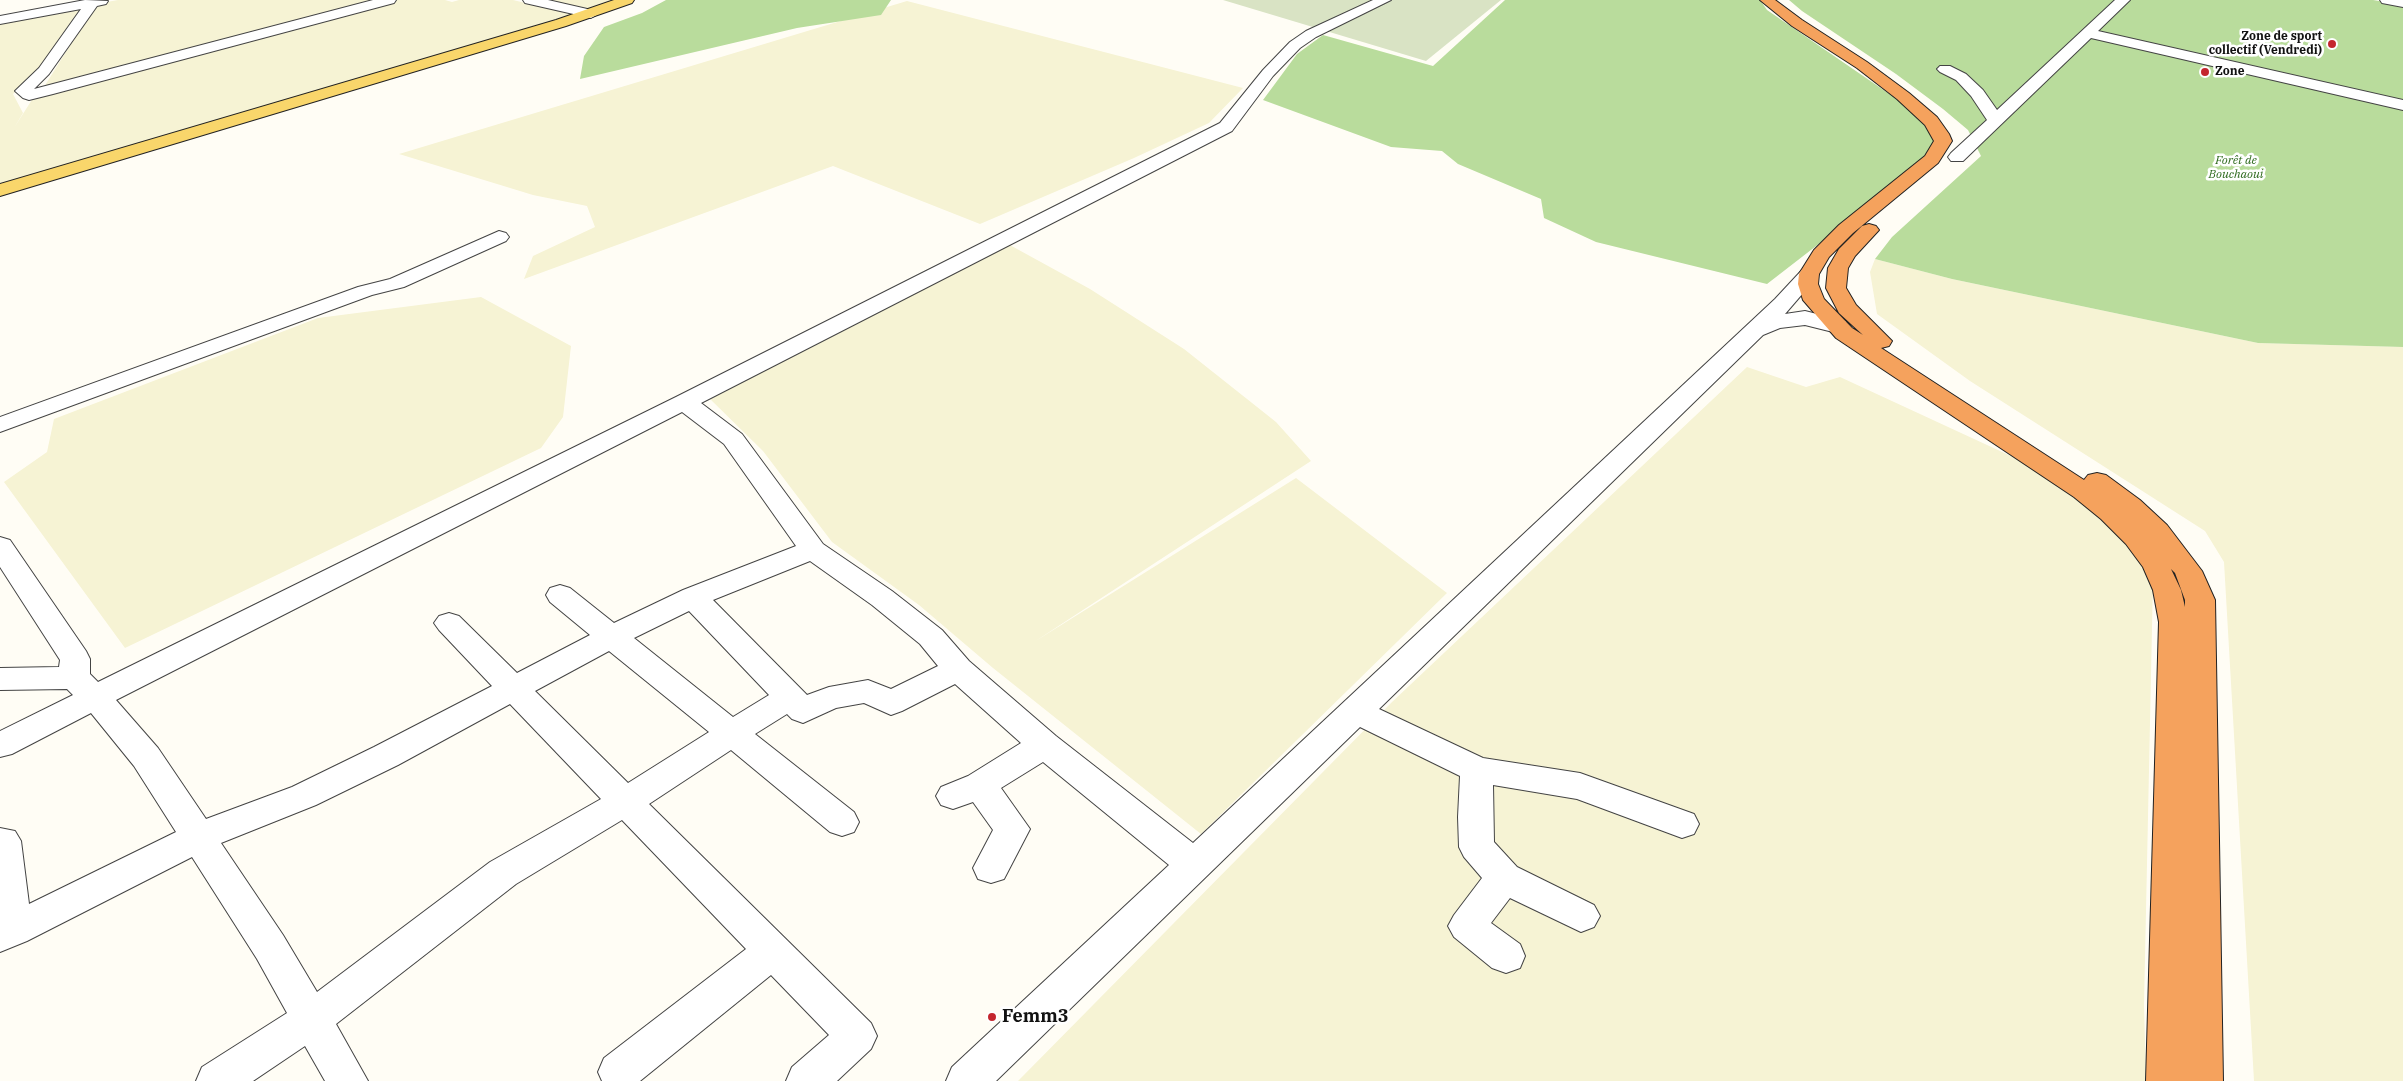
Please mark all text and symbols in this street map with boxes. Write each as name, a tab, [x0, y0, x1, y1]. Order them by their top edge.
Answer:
place label: Zone de sport collectif (Vendredi)	[2209, 30, 2322, 58]
marker: Zone de sport collectif (Vendredi)	[2326, 38, 2338, 50]
place label: Zone	[2215, 65, 2244, 79]
marker: Zone	[2199, 66, 2211, 78]
park label: Forêt de Bouchaoui	[2209, 154, 2263, 182]
place label: Femm3	[1002, 1006, 1069, 1028]
marker: Femm3	[986, 1011, 998, 1023]

